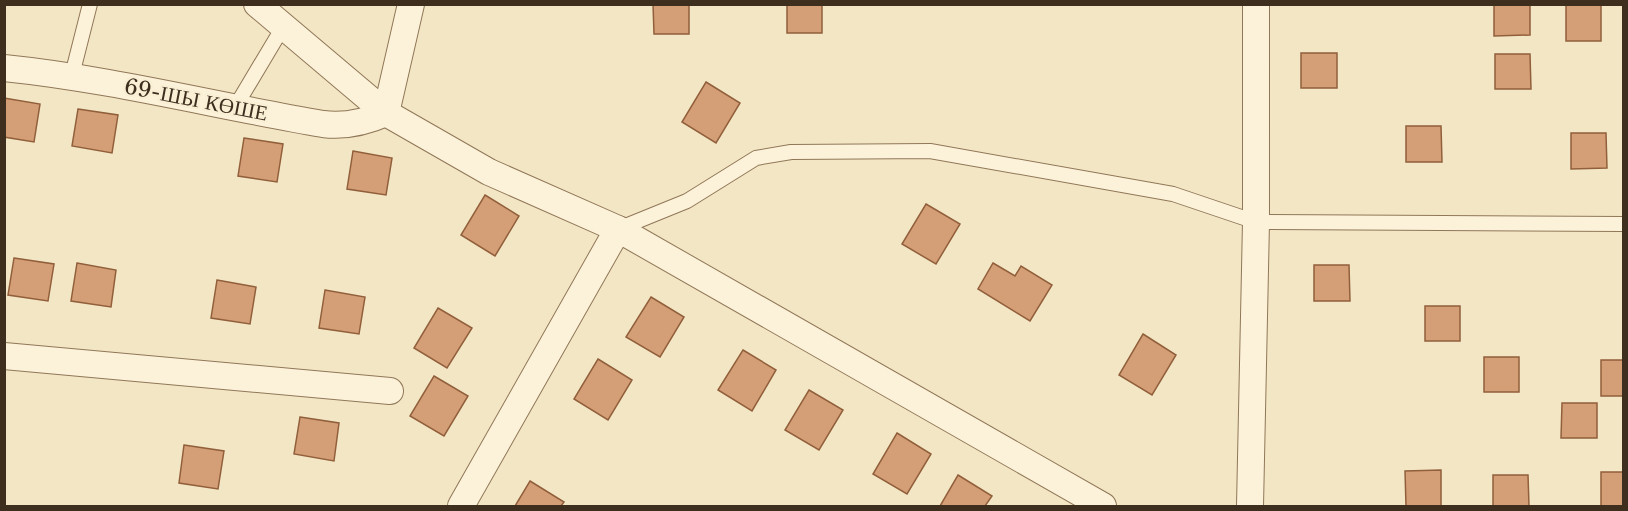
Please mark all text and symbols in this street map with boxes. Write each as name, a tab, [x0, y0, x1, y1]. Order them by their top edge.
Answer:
street label: 69-ШЫ КӨШЕ	[122, 73, 270, 127]

